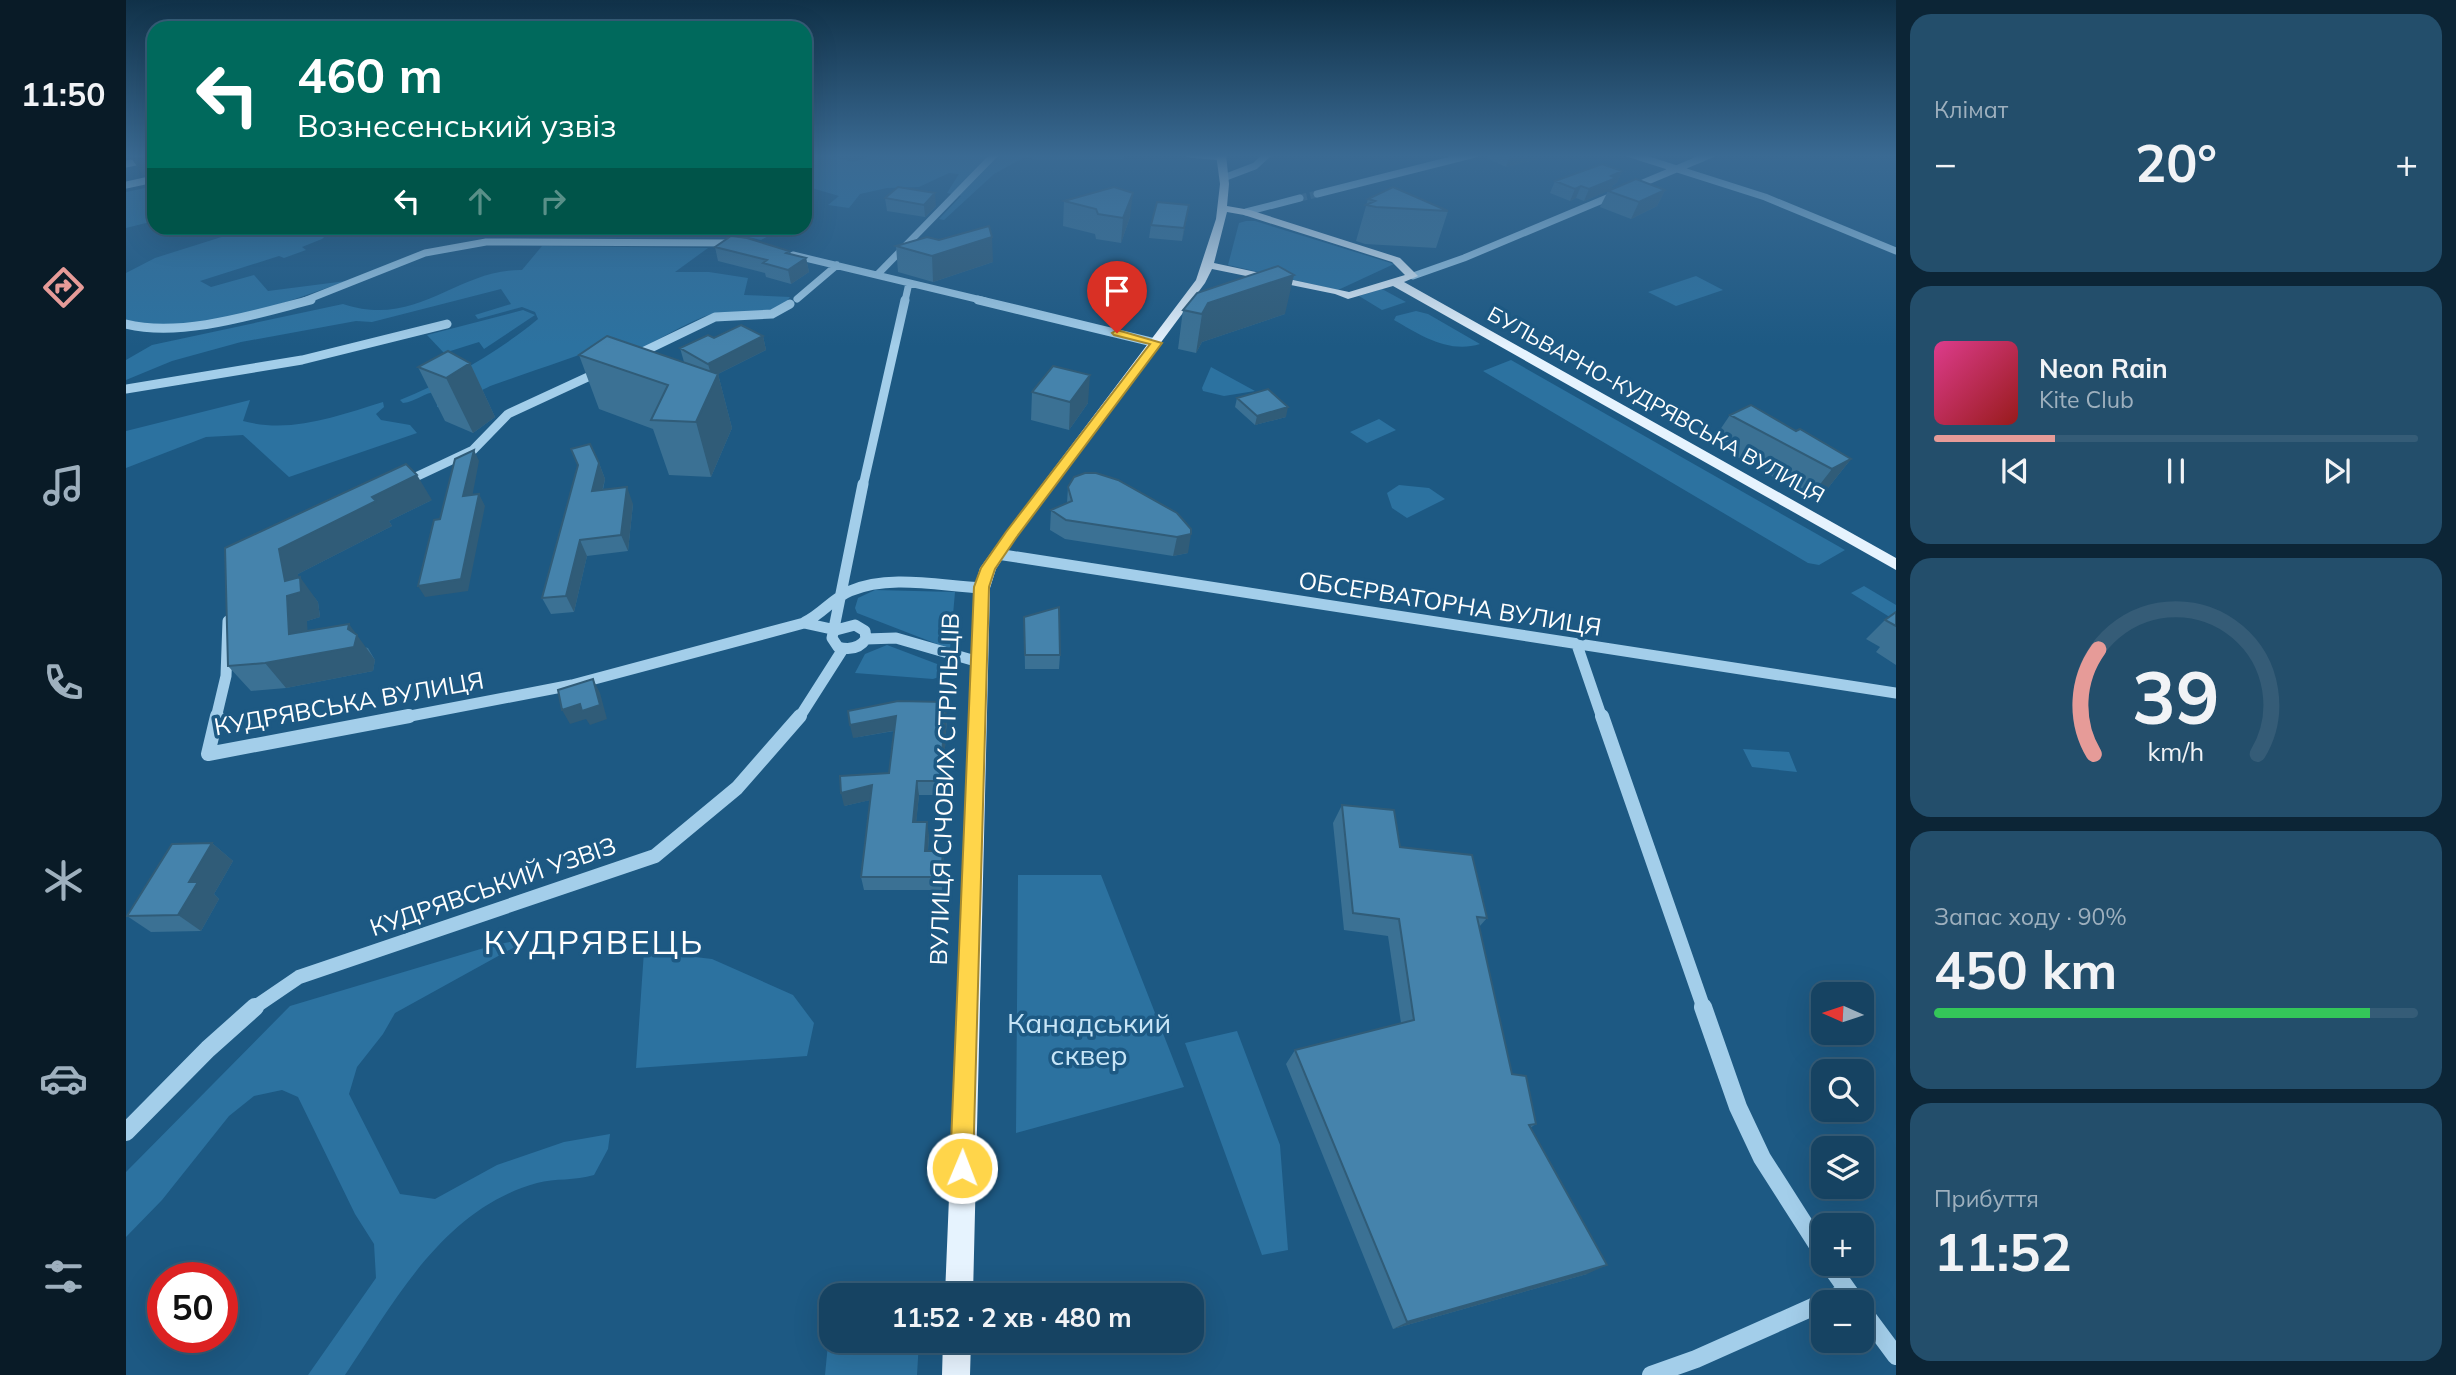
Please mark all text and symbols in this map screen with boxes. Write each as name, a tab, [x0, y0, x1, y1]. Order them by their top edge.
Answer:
text: 460 m	[297, 44, 443, 105]
icon: left	[182, 49, 273, 140]
text: 11:50	[21, 74, 105, 114]
text: Клімат	[1934, 95, 2008, 124]
text: Вознесенський узвіз	[297, 105, 616, 145]
text: 20°	[2135, 130, 2217, 195]
text: −	[1934, 139, 1957, 187]
text: +	[2395, 139, 2418, 187]
icon: left	[388, 182, 426, 220]
icon: ahead	[461, 182, 499, 220]
icon: right	[534, 182, 572, 220]
pin	[1087, 261, 1147, 333]
icon: directions	[39, 263, 88, 312]
icon: arrive	[1098, 272, 1136, 310]
street label: БУЛЬВАРНО-КУДРЯВСЬКА ВУЛИЦЯ	[1483, 300, 1830, 508]
text: Neon Rain	[2039, 352, 2168, 385]
text: Kite Club	[2039, 385, 2134, 414]
icon: previous	[1996, 452, 2034, 490]
icon: pause	[2157, 452, 2195, 490]
icon: next	[2318, 452, 2356, 490]
icon: music	[39, 461, 88, 510]
street label: ОБСЕРВАТОРНА ВУЛИЦЯ	[1297, 564, 1604, 642]
street label: ВУЛИЦЯ СІЧОВИХ СТРІЛЬЦІВ	[923, 612, 965, 966]
text: 39	[2132, 651, 2220, 742]
icon: phone	[39, 658, 88, 707]
street label: КУДРЯВСЬКА ВУЛИЦЯ	[212, 665, 486, 742]
text: km/h	[2148, 735, 2204, 766]
street label: КУДРЯВСЬКИЙ УЗВІЗ	[366, 830, 620, 942]
icon: climate	[39, 856, 88, 905]
text: Запас ходу · 90%	[1934, 902, 2127, 931]
district label: КУДРЯВЕЦЬ	[484, 921, 704, 962]
text: 450 km	[1934, 937, 2117, 1002]
north arrow	[1811, 982, 1874, 1045]
map controls	[1811, 982, 1874, 1353]
park label: Канадський сквер	[1007, 1005, 1171, 1072]
icon: car	[39, 1054, 88, 1103]
button: search	[1811, 1059, 1874, 1122]
position arrow	[925, 1131, 999, 1205]
button: layers	[1811, 1136, 1874, 1199]
text: Прибуття	[1934, 1184, 2039, 1213]
button: +	[1811, 1213, 1874, 1276]
text: 11:52	[1934, 1219, 2072, 1284]
icon: filters	[39, 1252, 88, 1301]
speed limit sign: 50	[147, 1262, 238, 1353]
button: −	[1811, 1290, 1874, 1353]
text: 11:52 · 2 хв · 480 m	[891, 1301, 1132, 1334]

